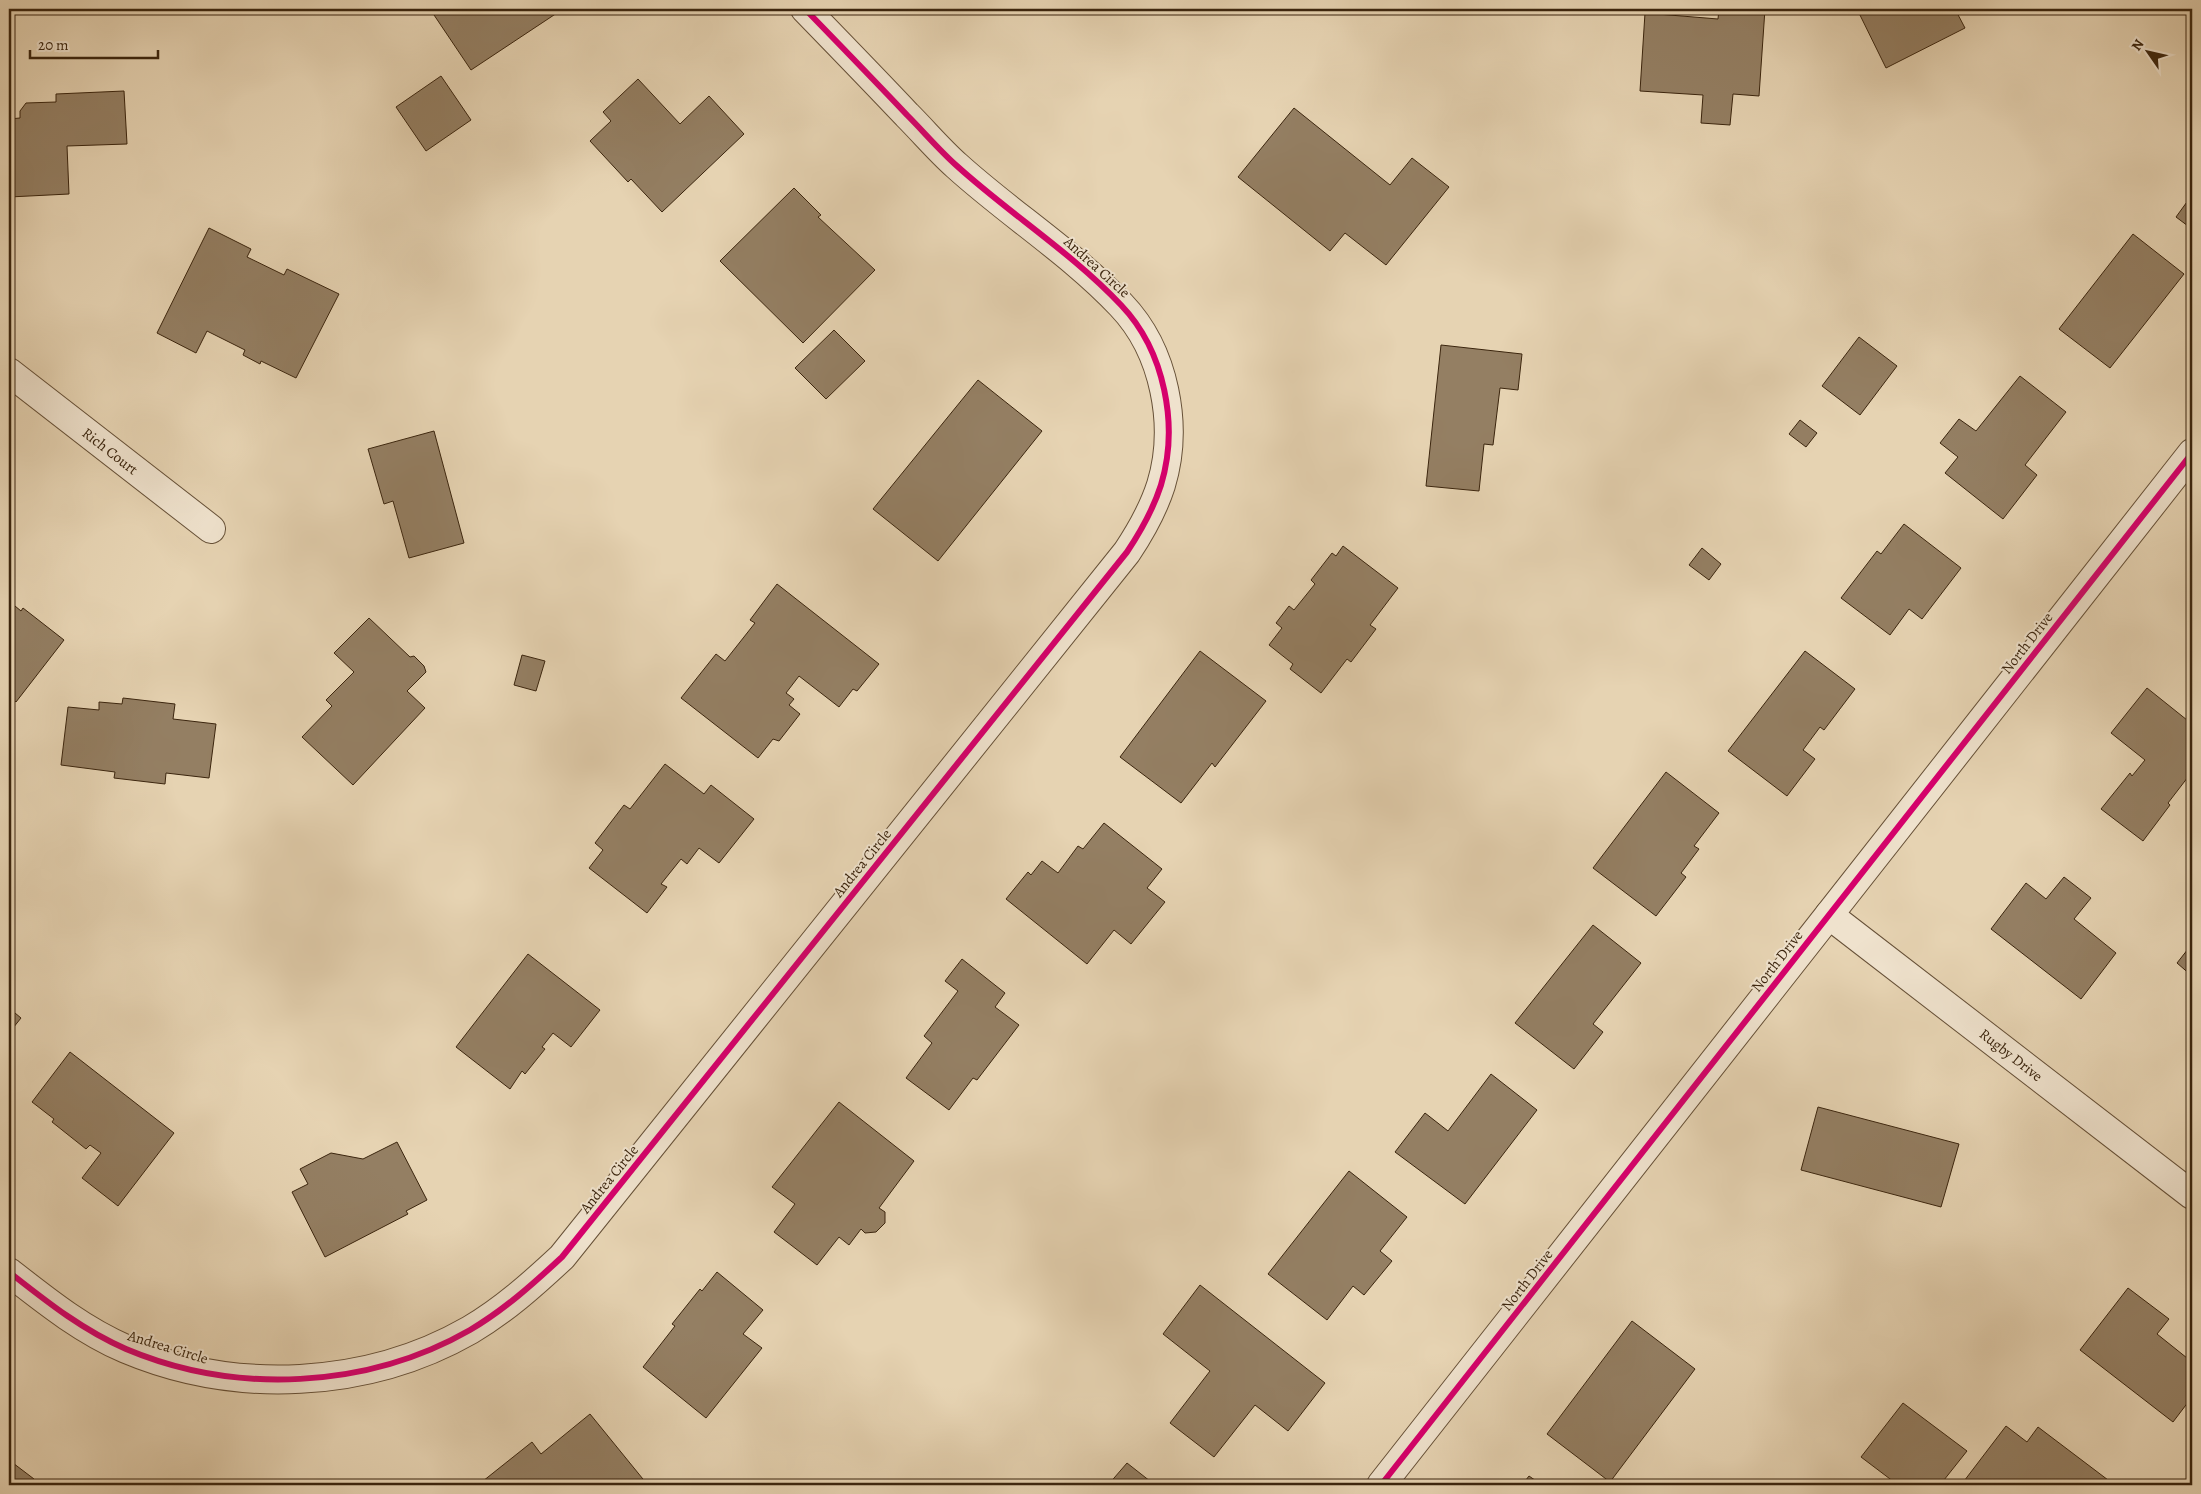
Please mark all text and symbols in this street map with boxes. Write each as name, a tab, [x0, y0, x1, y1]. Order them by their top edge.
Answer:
scale bar	[30, 28, 158, 60]
north arrow	[2124, 28, 2174, 78]
text: 20 m	[38, 35, 69, 55]
text: N	[2127, 35, 2148, 55]
street label: Andrea Circle	[1059, 231, 1135, 302]
street label: Rich Court	[78, 423, 142, 479]
street label: North Drive	[1997, 608, 2058, 678]
street label: Andrea Circle	[828, 824, 896, 902]
street label: North Drive	[1747, 926, 1808, 996]
street label: Rugby Drive	[1975, 1024, 2047, 1086]
street label: Andrea Circle	[575, 1140, 643, 1218]
street label: North Drive	[1497, 1245, 1558, 1315]
street label: Andrea Circle	[125, 1325, 211, 1369]

